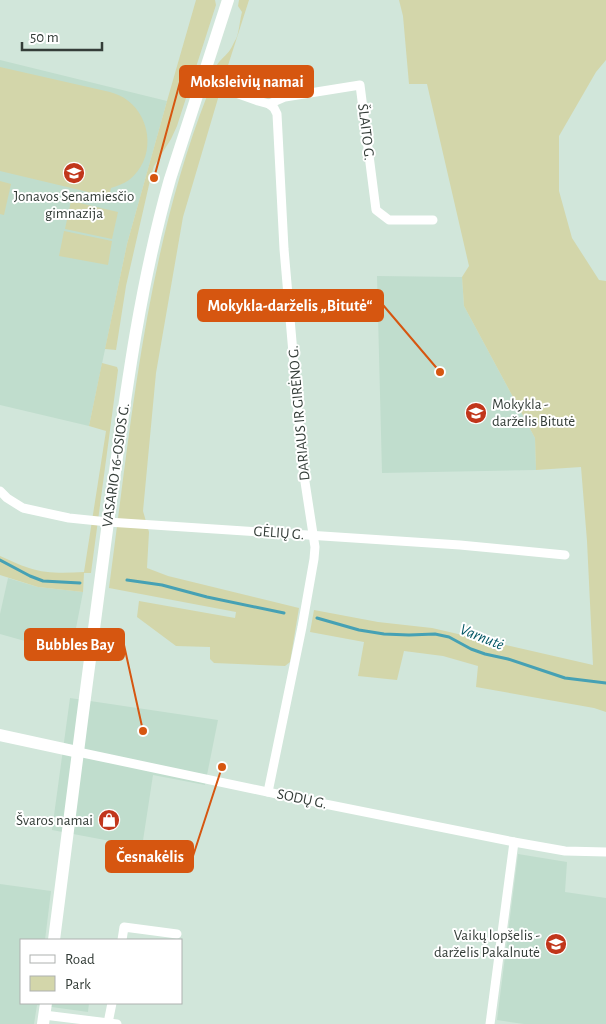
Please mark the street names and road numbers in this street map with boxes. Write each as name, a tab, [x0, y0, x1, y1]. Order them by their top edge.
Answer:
street label: ŠLAITO G.	[355, 103, 378, 161]
street label: DARIAUS IR GIRĖNO G.	[284, 345, 312, 481]
street label: VASARIO 16-OSIOS G.	[100, 402, 132, 528]
street label: GĖLIŲ G.	[253, 522, 305, 542]
street label: SODŲ G.	[276, 786, 328, 812]

